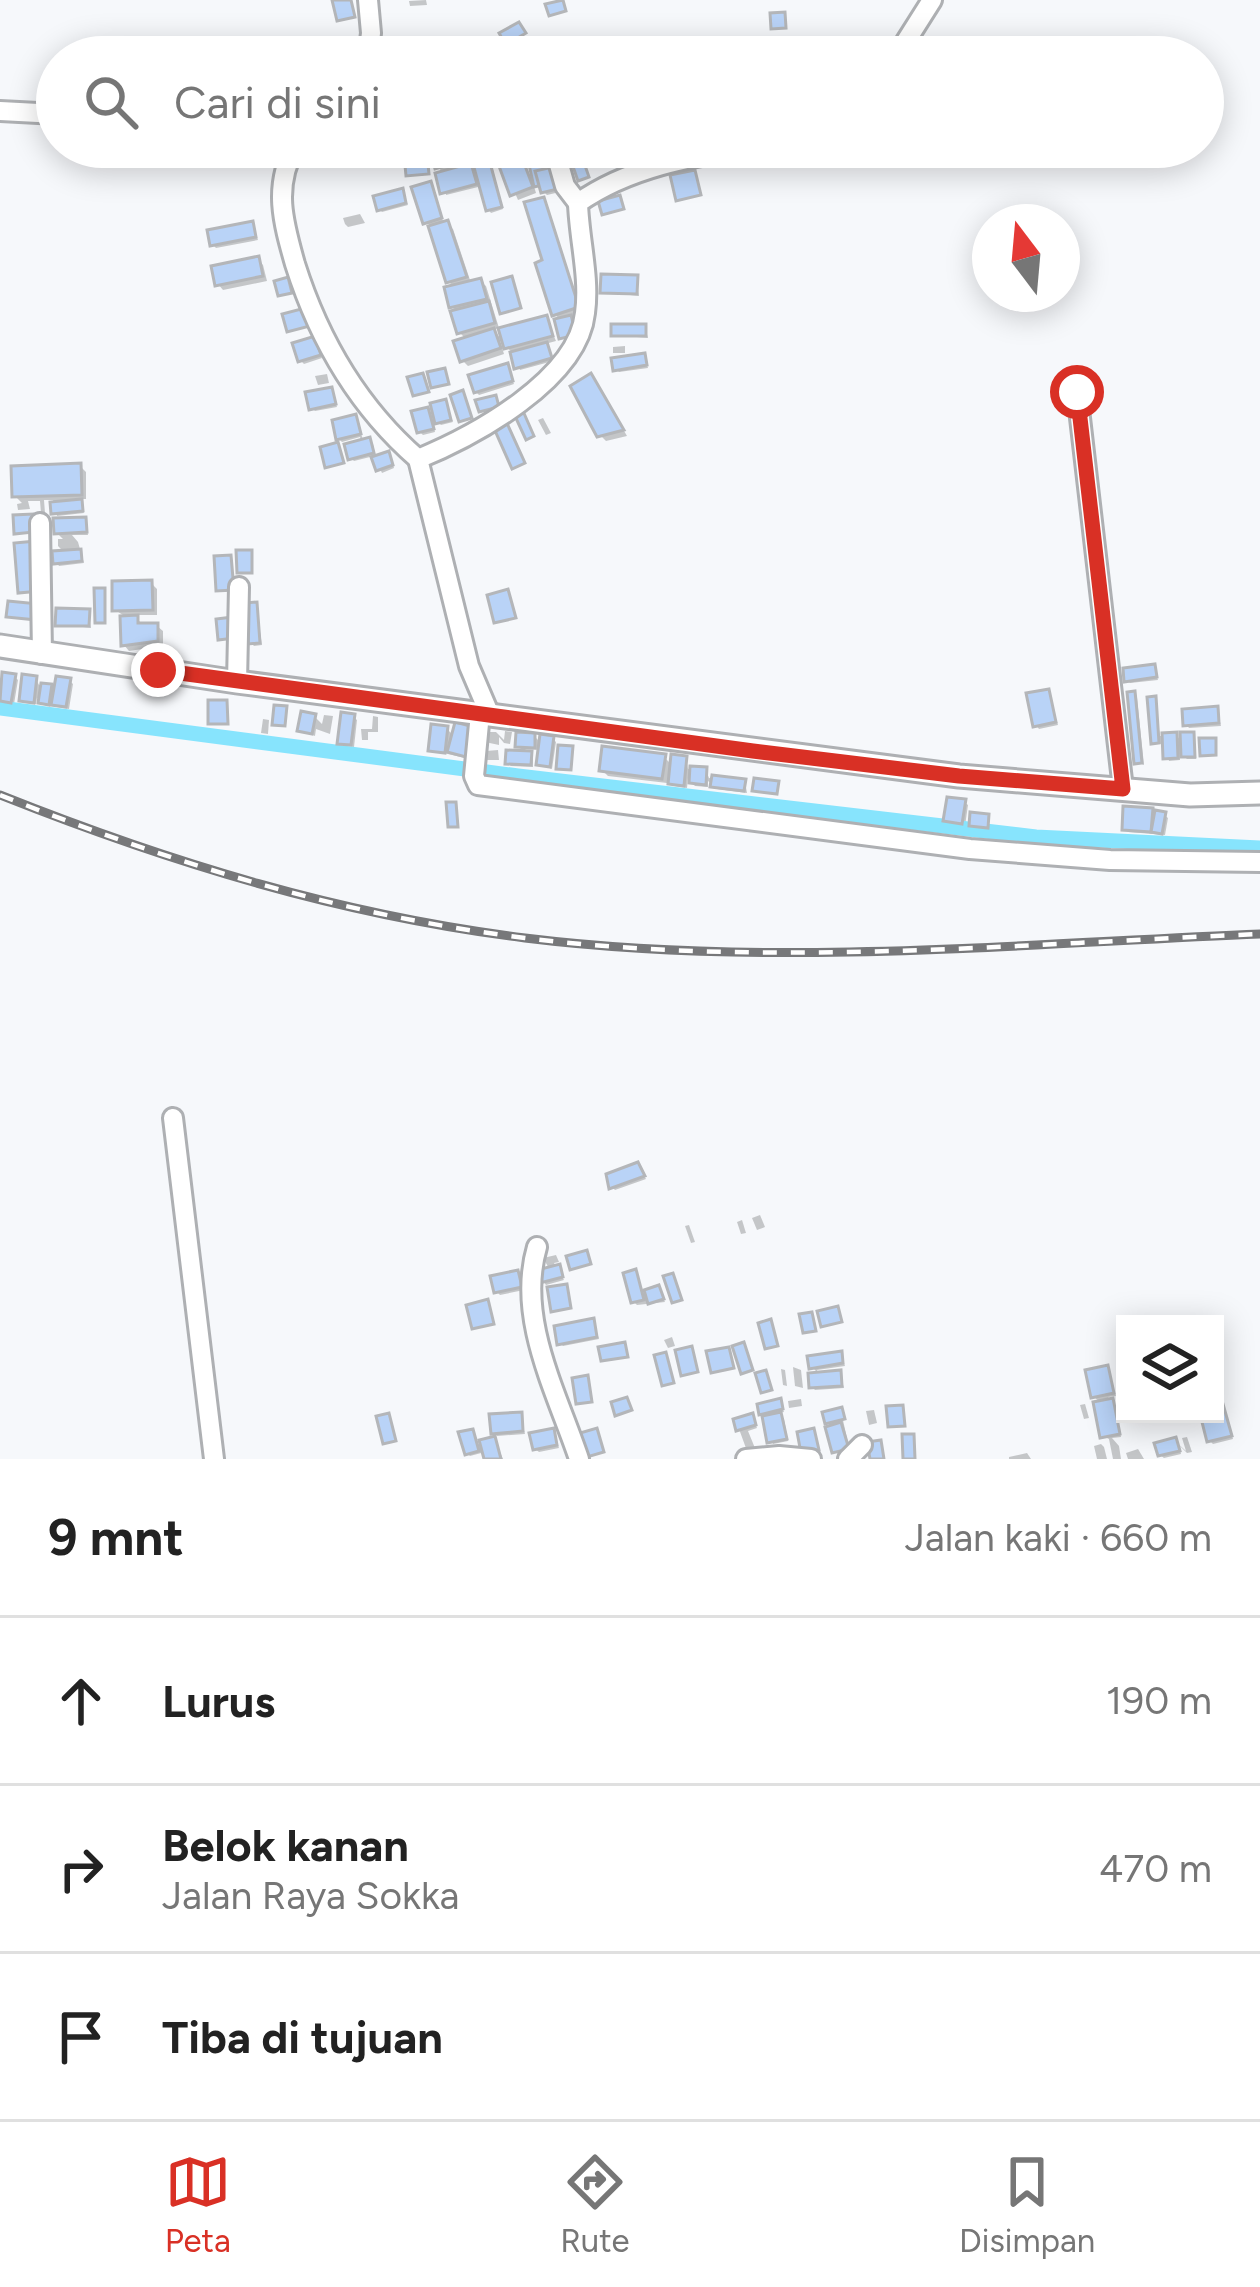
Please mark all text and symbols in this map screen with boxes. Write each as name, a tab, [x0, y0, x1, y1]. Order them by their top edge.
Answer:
search box	[36, 36, 1224, 168]
icon: search	[78, 69, 144, 135]
text: Cari di sini	[174, 75, 381, 129]
north arrow	[972, 204, 1080, 312]
route start	[1050, 365, 1104, 419]
route end	[131, 643, 185, 697]
map controls	[1116, 1315, 1224, 1423]
button: layers	[1116, 1315, 1224, 1423]
text: 9 mnt	[48, 1507, 184, 1568]
text: Jalan kaki · 660 m	[905, 1514, 1212, 1561]
icon: ahead	[48, 1668, 114, 1734]
text: Lurus	[162, 1674, 275, 1728]
text: 190 m	[1106, 1677, 1212, 1724]
text: Belok kanan	[162, 1818, 409, 1872]
icon: right	[48, 1836, 114, 1902]
text: 470 m	[1099, 1845, 1212, 1892]
text: Jalan Raya Sokka	[162, 1872, 459, 1919]
icon: arrive	[48, 2004, 114, 2070]
text: Tiba di tujuan	[162, 2010, 443, 2064]
tab: Peta	[165, 2149, 231, 2260]
tab: Rute	[560, 2149, 630, 2260]
tab: Disimpan	[959, 2149, 1095, 2260]

